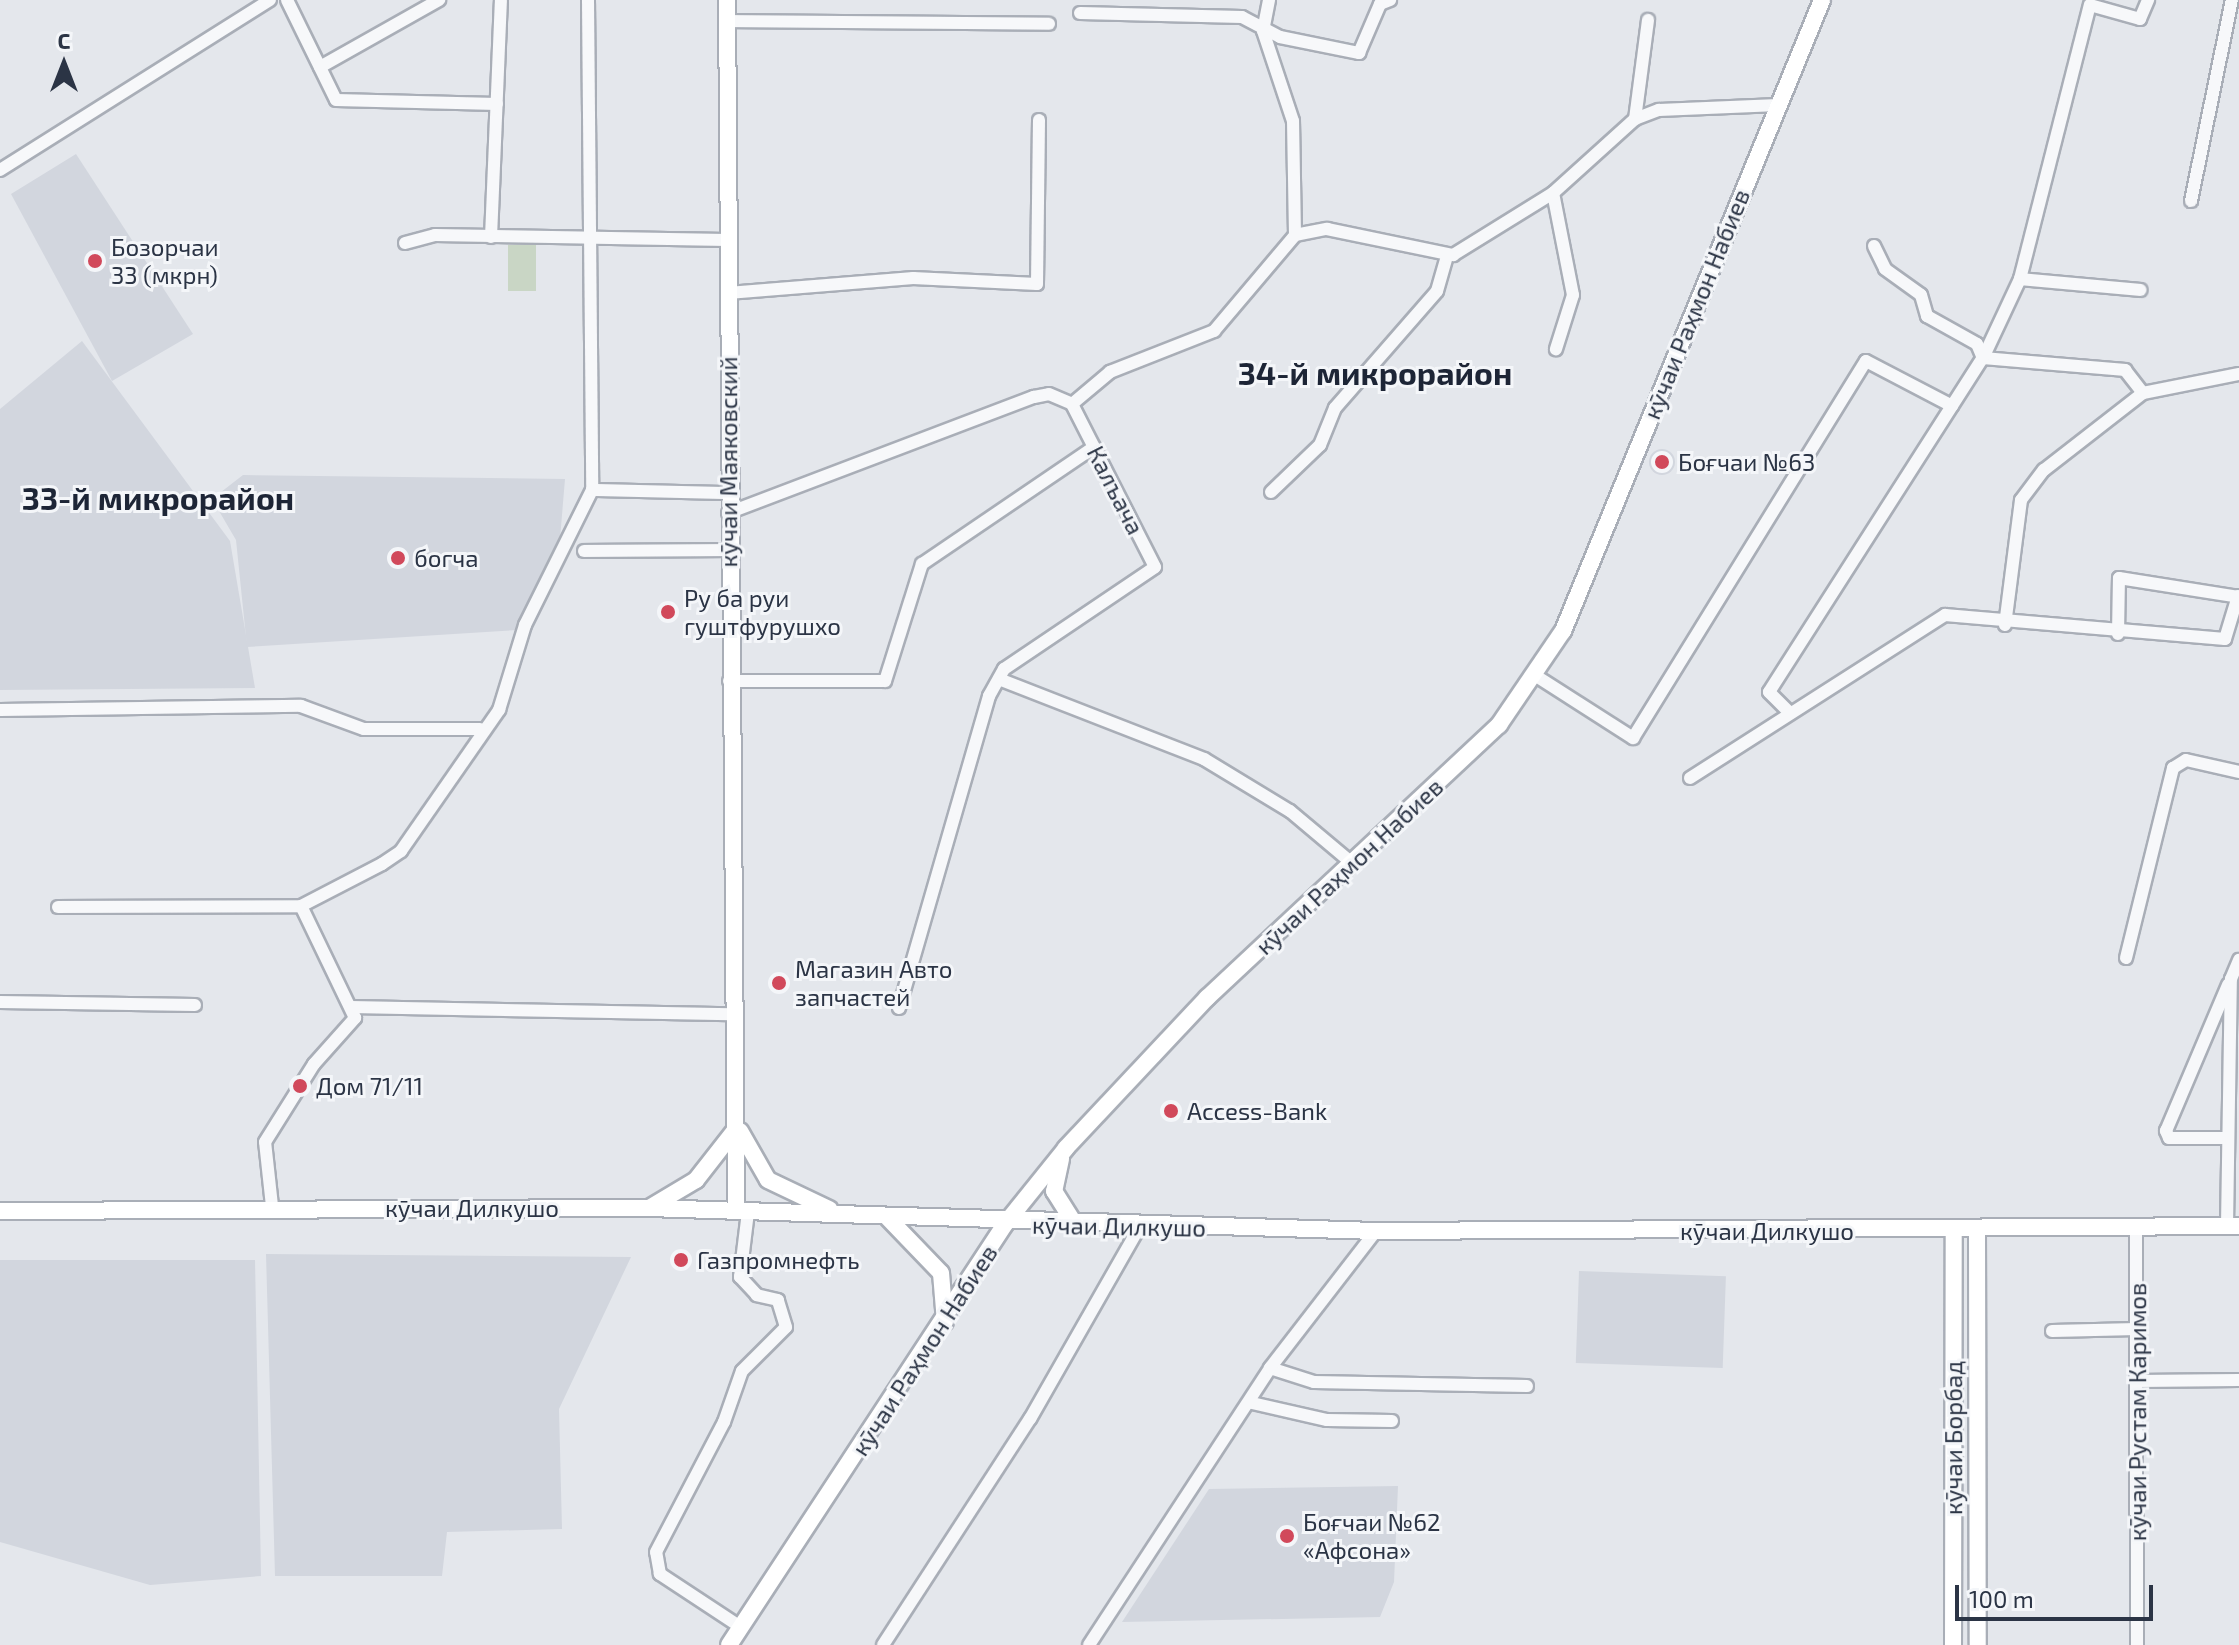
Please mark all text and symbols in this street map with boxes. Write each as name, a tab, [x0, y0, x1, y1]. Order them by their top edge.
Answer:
north arrow	[24, 24, 104, 104]
text: С	[58, 27, 70, 53]
street label: кӯчаи Раҳмон Набиев	[1637, 185, 1755, 423]
place label: Бозорчаи 33 (мкрн)	[111, 233, 219, 289]
marker: Бозорчаи 33 (мкрн)	[86, 252, 104, 270]
district label: 34-й микрорайон	[1238, 353, 1512, 391]
street label: кӯчаи Маяковский	[714, 356, 742, 568]
street label: Калъача	[1081, 441, 1151, 539]
place label: Боғчаи №63	[1678, 448, 1815, 476]
marker: Боғчаи №63	[1653, 453, 1671, 471]
district label: 33-й микрорайон	[22, 478, 294, 516]
place label: богча	[414, 544, 479, 572]
marker: богча	[389, 549, 407, 567]
place label: Ру ба руи гуштфурушхо	[684, 584, 841, 640]
marker: Ру ба руи гуштфурушхо	[659, 603, 677, 621]
street label: кӯчаи Раҳмон Набиев	[1249, 772, 1449, 960]
place label: Магазин Авто запчастей	[795, 955, 952, 1011]
marker: Магазин Авто запчастей	[770, 974, 788, 992]
place label: Дом 71/11	[316, 1072, 423, 1100]
marker: Дом 71/11	[291, 1077, 309, 1095]
place label: Access-Bank	[1187, 1097, 1327, 1125]
marker: Access-Bank	[1162, 1102, 1180, 1120]
street label: кӯчаи Дилкушо	[385, 1194, 559, 1222]
street label: кӯчаи Дилкушо	[1032, 1210, 1206, 1242]
street label: кӯчаи Дилкушо	[1680, 1217, 1854, 1245]
street label: кӯчаи Раҳмон Набиев	[845, 1239, 1003, 1461]
place label: Газпромнефть	[697, 1246, 860, 1274]
marker: Газпромнефть	[672, 1251, 690, 1269]
street label: кӯчаи Рустам Каримов	[2123, 1283, 2151, 1541]
street label: кӯчаи Борбад	[1939, 1361, 1967, 1515]
place label: Боғчаи №62 «Афсона»	[1303, 1508, 1440, 1564]
marker: Боғчаи №62 «Афсона»	[1278, 1527, 1296, 1545]
scale bar	[1959, 1569, 2157, 1619]
text: 100 m	[1969, 1584, 2034, 1613]

